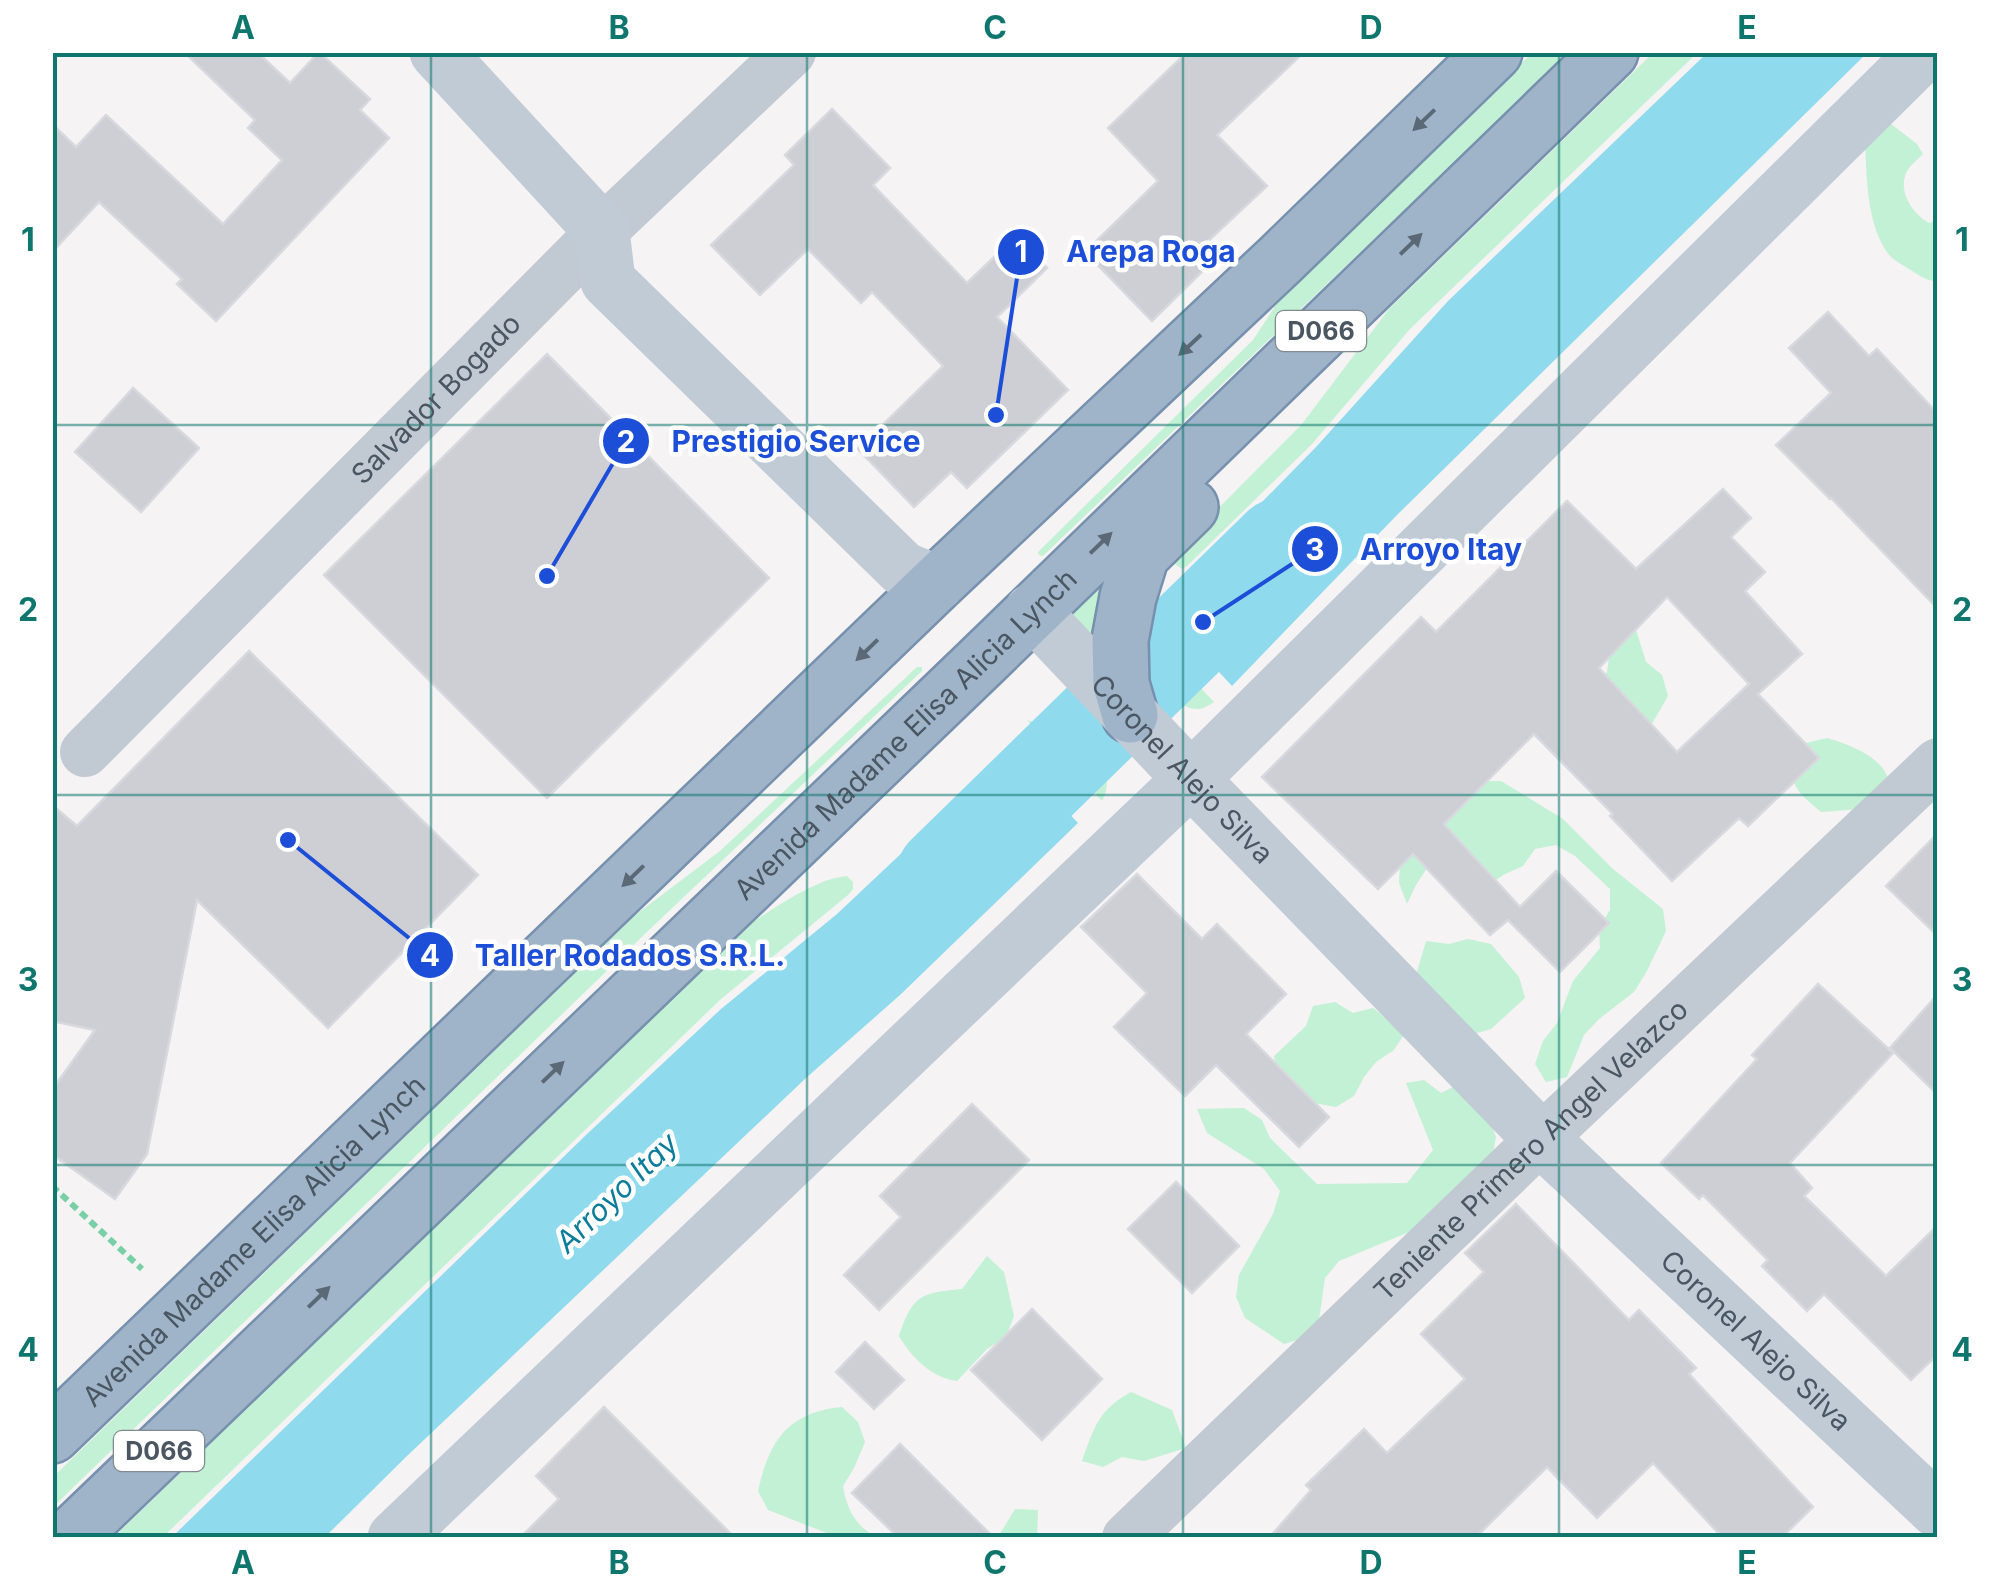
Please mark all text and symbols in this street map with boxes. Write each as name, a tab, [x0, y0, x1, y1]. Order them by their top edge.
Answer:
text: A	[231, 8, 255, 47]
text: B	[608, 8, 630, 47]
text: C	[983, 8, 1007, 47]
text: D	[1359, 8, 1383, 47]
text: E	[1737, 8, 1757, 47]
one-way arrow	[1413, 108, 1437, 131]
text: 1	[21, 220, 35, 259]
text: 1	[1955, 220, 1969, 259]
callout: Arepa Roga	[996, 222, 1256, 282]
text: 1	[1015, 233, 1027, 269]
text: Arepa Roga	[1066, 233, 1236, 269]
one-way arrow	[1399, 233, 1423, 256]
street label: Salvador Bogado	[344, 306, 528, 491]
road number: D066	[1276, 311, 1366, 351]
one-way arrow	[1178, 333, 1202, 356]
callout: Prestigio Service	[601, 411, 941, 471]
text: 2	[617, 423, 635, 459]
text: Prestigio Service	[671, 423, 921, 459]
callout: Arroyo Itay	[1290, 519, 1542, 579]
one-way arrow	[1089, 531, 1113, 555]
text: 3	[1305, 531, 1325, 567]
text: Arroyo Itay	[1360, 531, 1522, 567]
street label: Avenida Madame Elisa Alicia Lynch	[727, 562, 1084, 907]
text: 2	[18, 590, 38, 629]
text: 2	[1952, 590, 1972, 629]
one-way arrow	[855, 638, 879, 661]
street label: Coronel Alejo Silva	[1084, 667, 1281, 870]
one-way arrow	[621, 864, 645, 887]
callout: Taller Rodados S.R.L.	[405, 925, 806, 985]
text: 4	[420, 937, 440, 973]
text: Taller Rodados S.R.L.	[475, 937, 785, 973]
text: 3	[18, 960, 38, 999]
text: 3	[1952, 960, 1972, 999]
street label: Teniente Primero Angel Velazco	[1367, 992, 1695, 1308]
one-way arrow	[541, 1061, 565, 1084]
street label: Avenida Madame Elisa Alicia Lynch	[75, 1068, 432, 1413]
water label: Arroyo Itay	[547, 1124, 686, 1260]
street label: Coronel Alejo Silva	[1654, 1243, 1858, 1438]
one-way arrow	[306, 1286, 330, 1310]
text: 4	[17, 1330, 39, 1369]
text: 4	[1951, 1330, 1973, 1369]
road number: D066	[114, 1431, 204, 1471]
text: A	[231, 1543, 255, 1582]
text: B	[608, 1543, 630, 1582]
text: C	[983, 1543, 1007, 1582]
text: D	[1359, 1543, 1383, 1582]
text: E	[1737, 1543, 1757, 1582]

